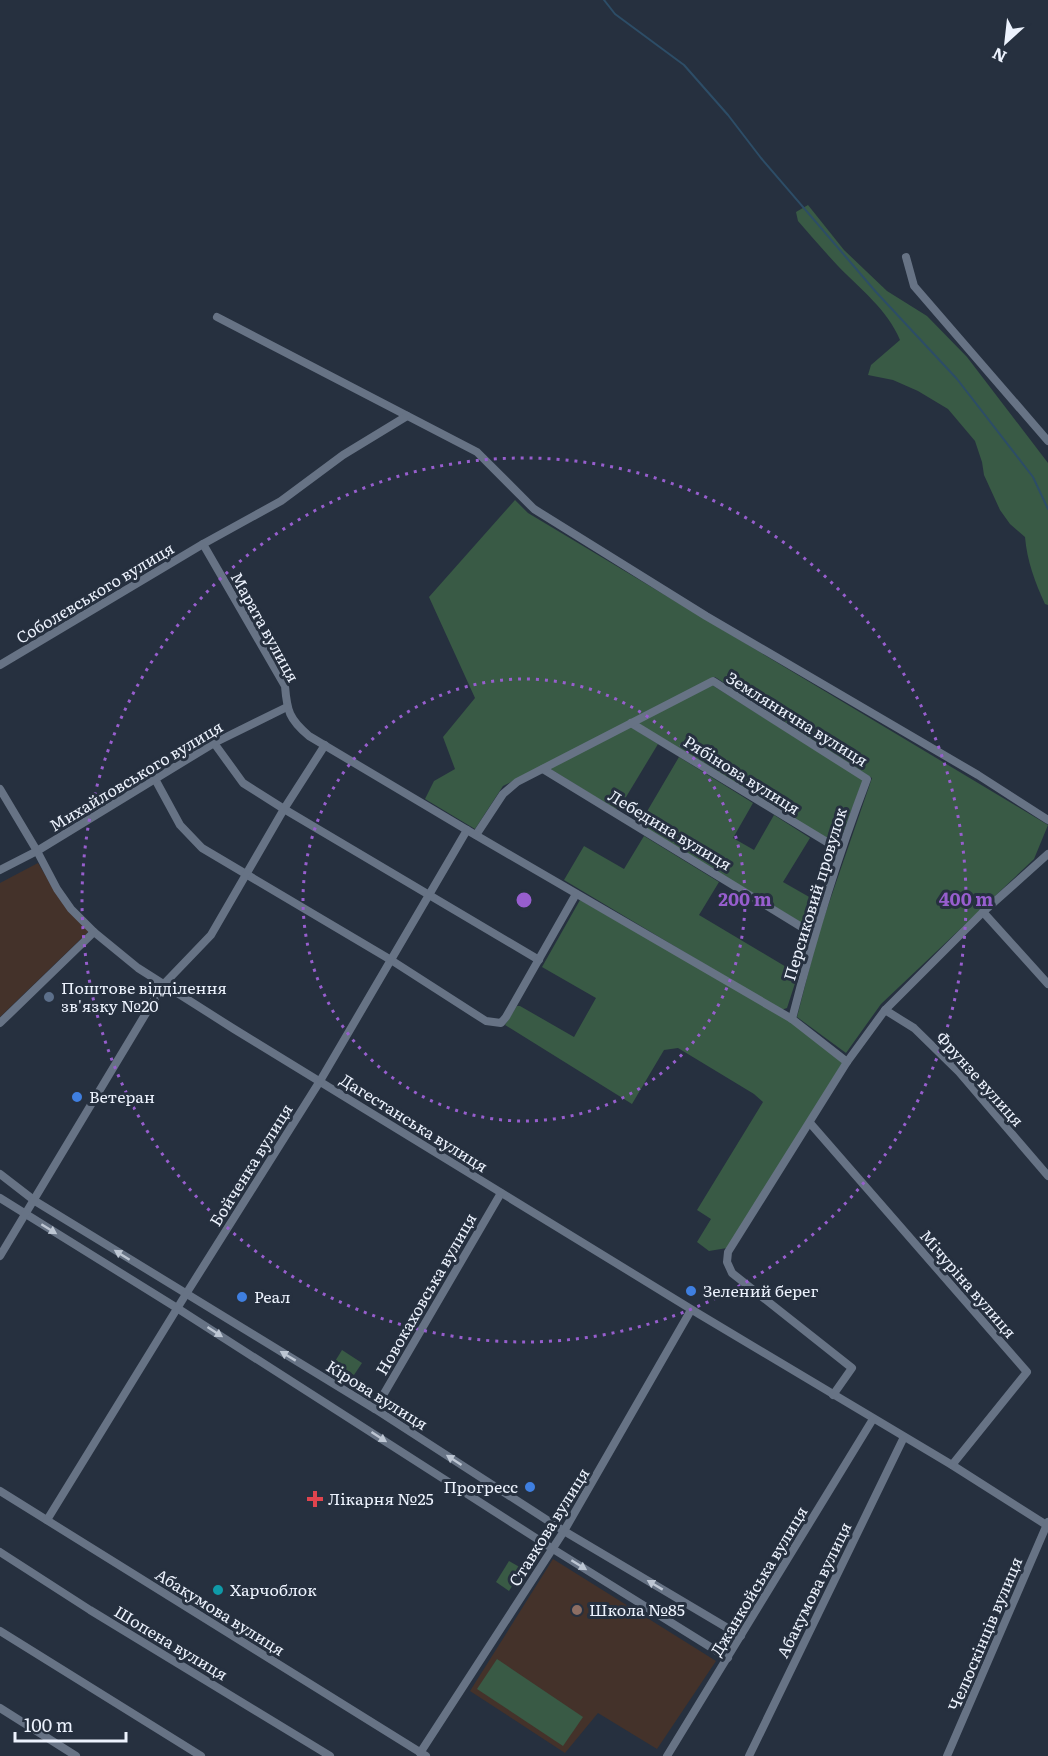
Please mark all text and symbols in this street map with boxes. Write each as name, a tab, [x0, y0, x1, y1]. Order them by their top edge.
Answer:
north arrow	[976, 12, 1036, 72]
text: N	[987, 43, 1010, 70]
street label: Соболєвського вулиця	[11, 535, 178, 649]
street label: Марата вулиця	[226, 567, 306, 686]
street label: Землянична вулиця	[722, 665, 873, 771]
street label: Михайловського вулиця	[44, 714, 227, 837]
street label: Рябінова вулиця	[680, 729, 805, 820]
street label: Лебедина вулиця	[604, 783, 737, 876]
street label: Персиковий провулок	[776, 804, 852, 983]
text: 200 m	[718, 885, 772, 912]
text: 400 m	[939, 885, 993, 912]
centre of rings	[514, 890, 534, 910]
place label: Поштове відділення зв'язку №20	[61, 975, 227, 1017]
marker: Поштове відділення зв'язку №20	[42, 990, 56, 1004]
street label: Фрунзе вулиця	[931, 1025, 1030, 1131]
street label: Дагестанська вулиця	[336, 1067, 493, 1177]
place label: Ветеран	[89, 1084, 155, 1108]
marker: Ветеран	[70, 1090, 84, 1104]
street label: Бойченка вулиця	[203, 1099, 298, 1230]
street label: Новокаховська вулиця	[369, 1208, 481, 1379]
one-way arrow	[41, 1224, 58, 1235]
street label: Мічуріна вулиця	[915, 1224, 1023, 1343]
one-way arrow	[114, 1249, 130, 1260]
place label: Зелений берег	[703, 1278, 818, 1302]
place label: Реал	[254, 1284, 290, 1308]
marker: Зелений берег	[684, 1284, 698, 1298]
marker: Реал	[235, 1290, 249, 1304]
one-way arrow	[207, 1326, 223, 1337]
one-way arrow	[280, 1351, 296, 1362]
street label: Кірова вулиця	[322, 1353, 433, 1435]
one-way arrow	[371, 1432, 387, 1443]
one-way arrow	[446, 1455, 462, 1466]
street label: Ставкова вулиця	[502, 1462, 594, 1590]
place label: Прогресс	[443, 1474, 518, 1498]
marker: Прогресс	[523, 1480, 537, 1494]
place label: Лікарня №25	[328, 1486, 434, 1510]
marker: Лікарня №25	[306, 1490, 324, 1508]
street label: Джанкойська вулиця	[704, 1501, 812, 1660]
street label: Абакумова вулиця	[770, 1517, 856, 1662]
street label: Челюскінців вулиця	[941, 1553, 1027, 1714]
one-way arrow	[571, 1559, 587, 1570]
street label: Абакумова вулиця	[151, 1562, 290, 1661]
place label: Харчоблок	[230, 1577, 317, 1601]
one-way arrow	[647, 1579, 663, 1590]
marker: Харчоблок	[211, 1583, 225, 1597]
place label: Школа №85	[589, 1597, 685, 1621]
street label: Шопена вулиця	[110, 1599, 233, 1686]
marker: Школа №85	[570, 1603, 584, 1617]
scale bar	[15, 1705, 126, 1743]
text: 100 m	[24, 1711, 73, 1738]

